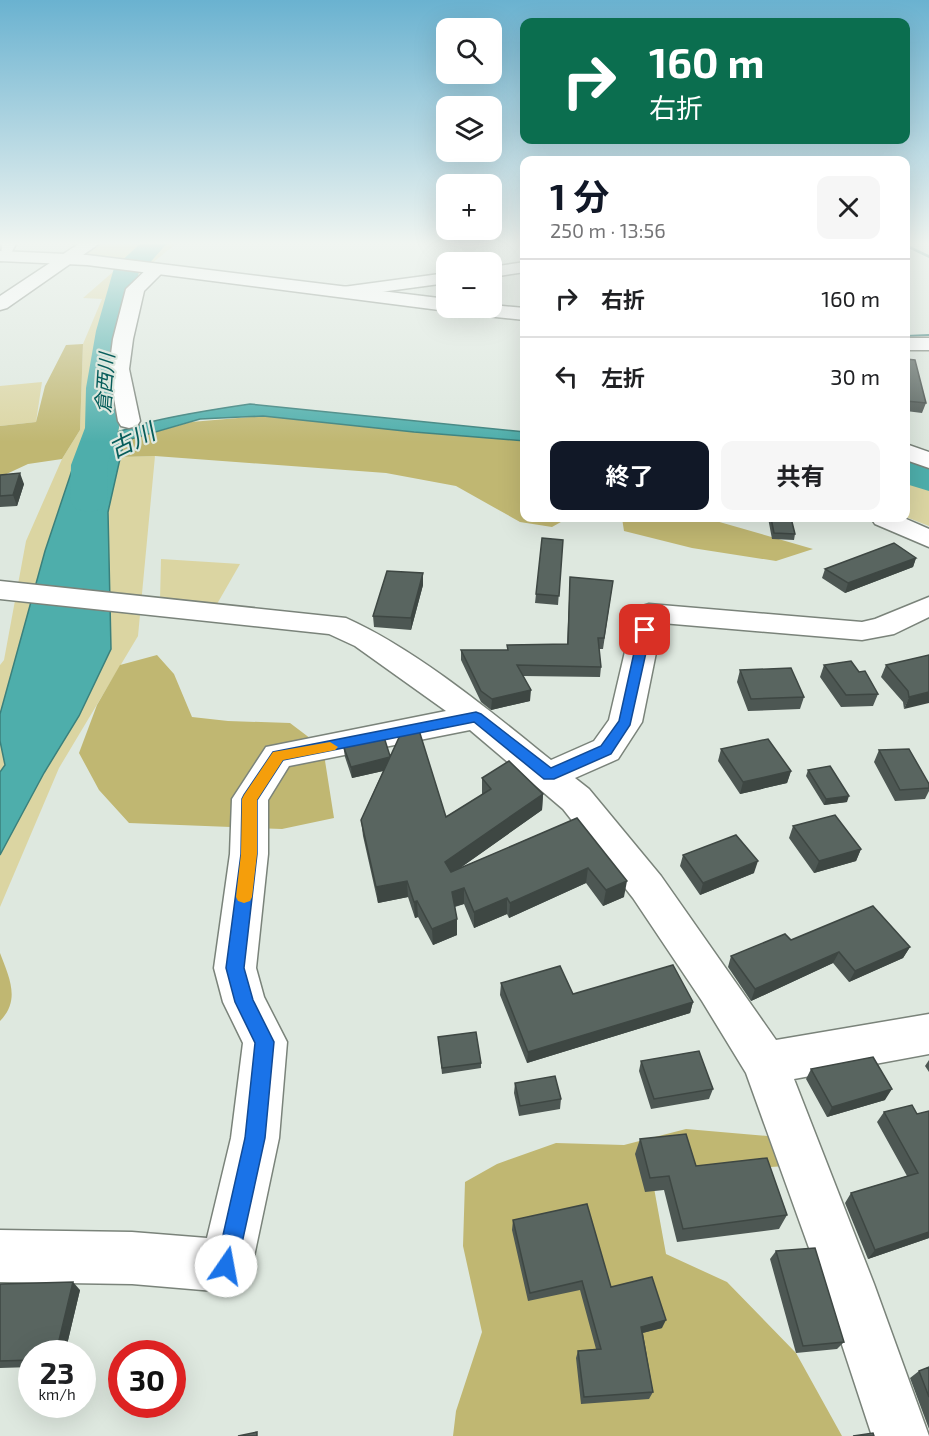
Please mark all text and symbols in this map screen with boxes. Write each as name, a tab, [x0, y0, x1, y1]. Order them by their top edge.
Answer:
map controls	[436, 18, 502, 318]
button: search	[436, 18, 502, 84]
text: 160 m	[649, 36, 765, 86]
icon: right	[550, 42, 628, 120]
text: 右折	[649, 91, 703, 123]
button: layers	[436, 96, 502, 162]
button: +	[436, 174, 502, 240]
text: 1 分	[550, 174, 609, 217]
button: close	[817, 176, 880, 239]
text: 250 m · 13:56	[550, 218, 666, 242]
button: −	[436, 252, 502, 318]
icon: right	[550, 282, 583, 315]
text: 160 m	[821, 285, 880, 311]
text: 右折	[601, 286, 645, 312]
water label: 倉西川	[90, 350, 118, 414]
icon: left	[550, 360, 583, 393]
text: 30 m	[830, 363, 880, 389]
text: 左折	[601, 364, 645, 390]
water label: 古川	[103, 415, 162, 463]
button: 終了	[550, 441, 709, 510]
button: 共有	[721, 441, 880, 510]
pin	[619, 604, 670, 655]
icon: arrive	[628, 613, 661, 646]
position arrow	[194, 1234, 258, 1298]
speed limit sign: 30	[108, 1340, 186, 1418]
text: 23	[40, 1354, 74, 1390]
text: km/h	[38, 1385, 76, 1403]

